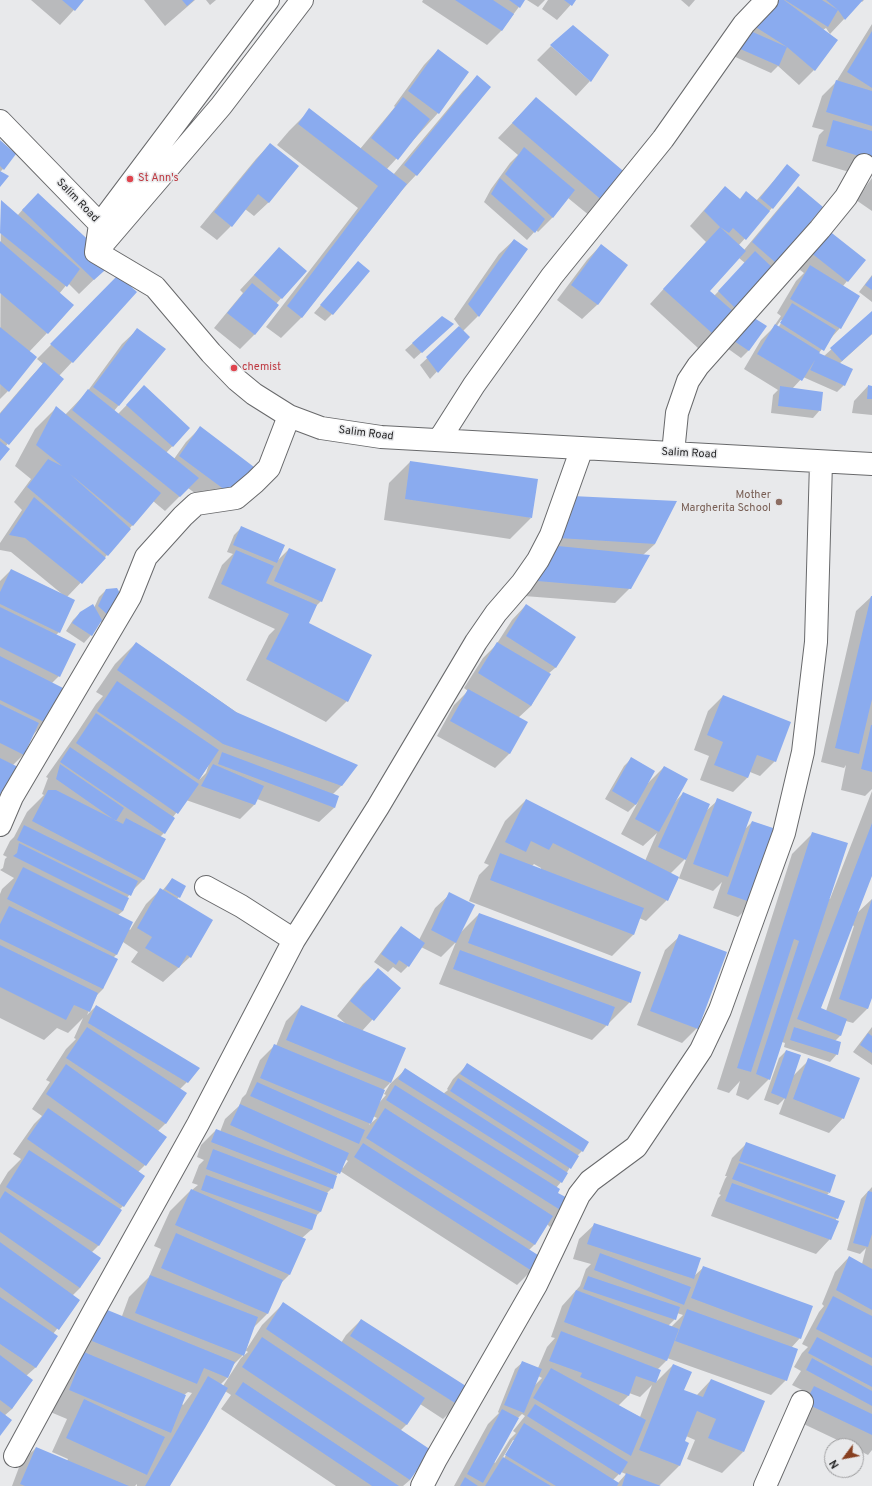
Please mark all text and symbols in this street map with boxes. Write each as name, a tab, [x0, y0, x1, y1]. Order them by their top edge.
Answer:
place label: St Ann's	[138, 172, 179, 186]
marker: St Ann's	[125, 174, 135, 184]
street label: Salim Road	[53, 176, 101, 226]
place label: chemist	[242, 361, 281, 375]
marker: chemist	[229, 363, 239, 373]
street label: Salim Road	[338, 424, 394, 444]
street label: Salim Road	[661, 446, 717, 462]
place label: Mother Margherita School	[681, 489, 771, 515]
marker: Mother Margherita School	[774, 497, 784, 507]
north arrow	[824, 1438, 864, 1478]
text: N	[827, 1457, 843, 1471]

